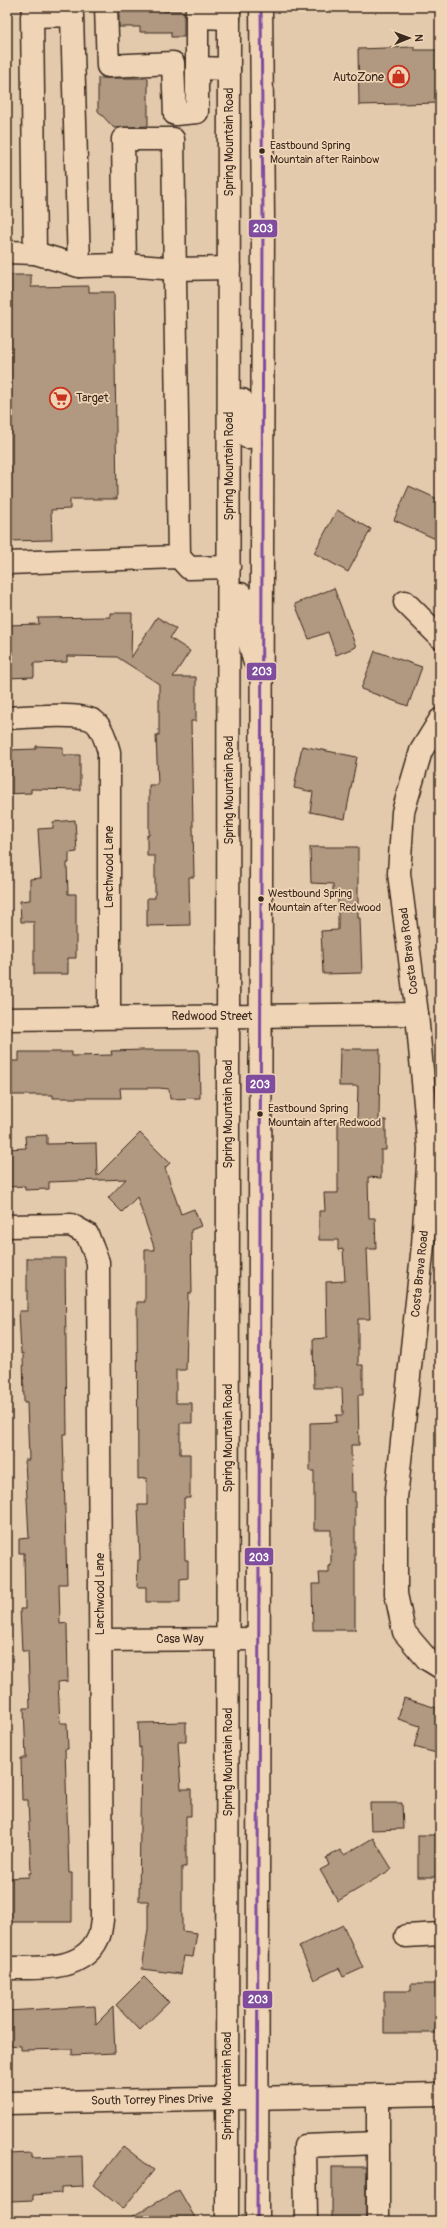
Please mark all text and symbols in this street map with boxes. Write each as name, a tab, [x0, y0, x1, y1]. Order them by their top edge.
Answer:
north arrow	[389, 18, 429, 58]
text: N	[412, 34, 425, 42]
shop icon: AutoZone	[386, 64, 412, 90]
place label: AutoZone	[333, 70, 384, 85]
street label: Spring Mountain Road	[222, 87, 237, 196]
place label: Eastbound Spring Mountain after Rainbow	[270, 139, 380, 166]
marker: Eastbound Spring Mountain after Rainbow	[257, 146, 267, 156]
line badge: 203	[248, 219, 278, 238]
text: 203	[253, 222, 273, 235]
supermarket icon: Target	[48, 385, 74, 411]
place label: Target	[76, 391, 109, 406]
street label: Spring Mountain Road	[222, 411, 237, 520]
line badge: 203	[246, 662, 277, 681]
text: 203	[252, 665, 272, 678]
street label: Spring Mountain Road	[222, 735, 237, 844]
street label: Larchwood Lane	[102, 826, 117, 908]
place label: Westbound Spring Mountain after Redwood	[268, 887, 381, 914]
marker: Westbound Spring Mountain after Redwood	[256, 894, 266, 904]
street label: Costa Brava Road	[396, 907, 422, 995]
street label: Redwood Street	[172, 1009, 253, 1024]
street label: Spring Mountain Road	[221, 1059, 236, 1168]
line badge: 203	[245, 1074, 276, 1094]
text: 203	[250, 1078, 270, 1091]
place label: Eastbound Spring Mountain after Redwood	[268, 1102, 381, 1129]
marker: Eastbound Spring Mountain after Redwood	[255, 1109, 265, 1119]
street label: Costa Brava Road	[408, 1230, 432, 1318]
street label: Spring Mountain Road	[221, 1383, 236, 1492]
line badge: 203	[244, 1547, 274, 1566]
text: 203	[249, 1551, 269, 1564]
street label: Larchwood Lane	[93, 1553, 108, 1635]
street label: Casa Way	[156, 1632, 204, 1647]
street label: Spring Mountain Road	[221, 1707, 236, 1816]
line badge: 203	[242, 1990, 273, 2009]
text: 203	[248, 1993, 268, 2006]
street label: Spring Mountain Road	[220, 2031, 235, 2140]
street label: South Torrey Pines Drive	[91, 2091, 213, 2109]

